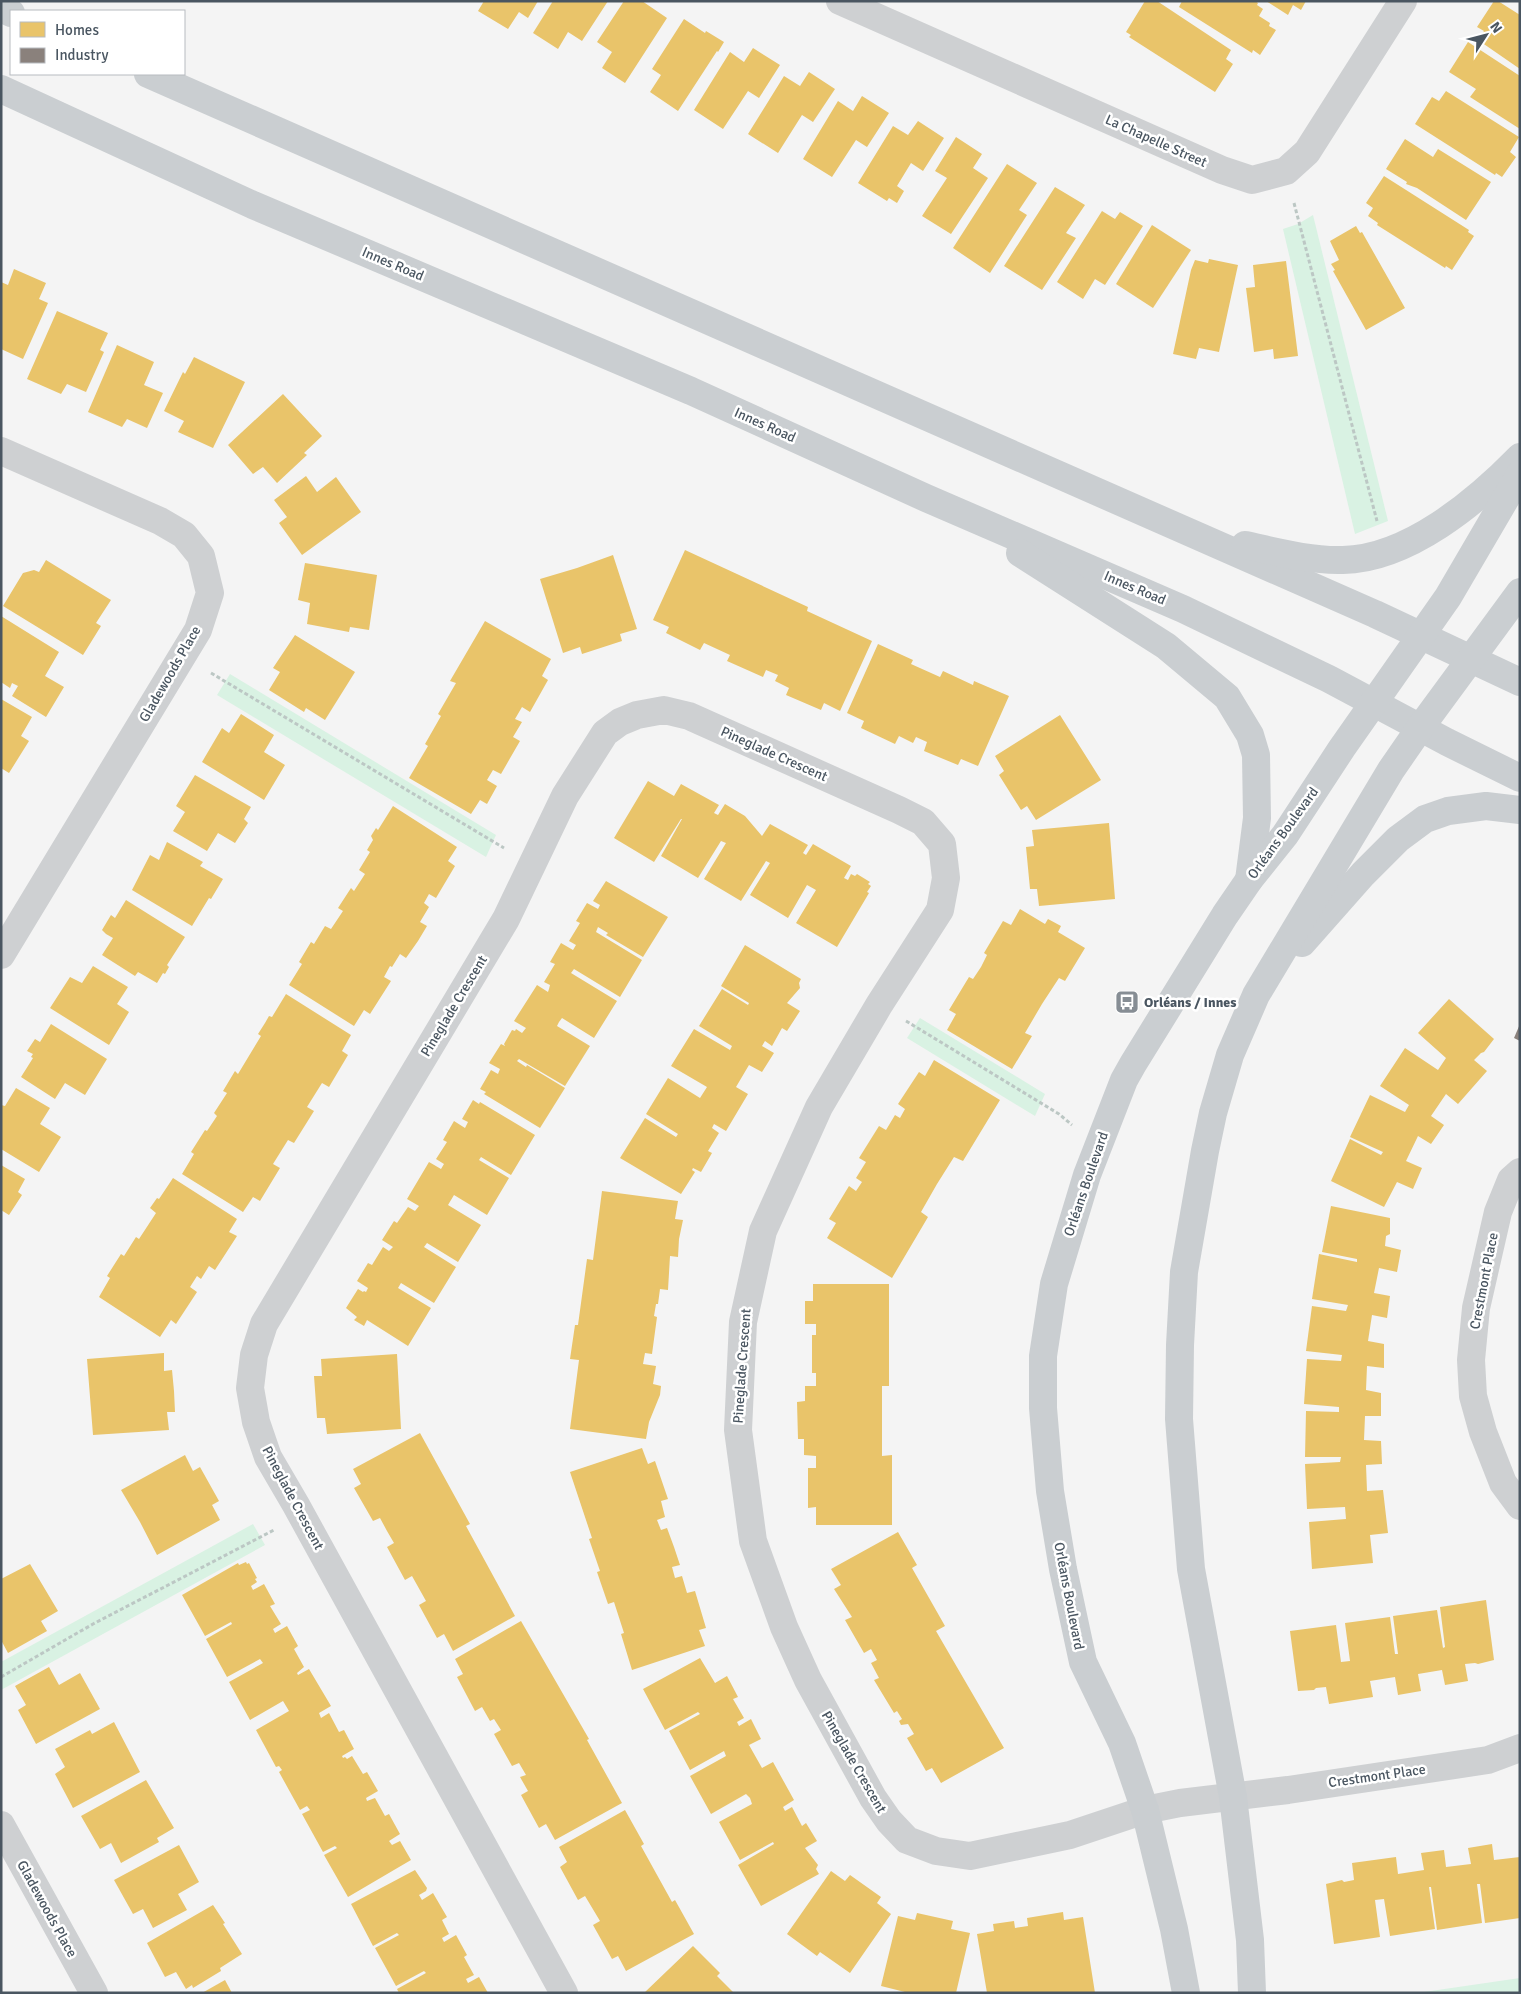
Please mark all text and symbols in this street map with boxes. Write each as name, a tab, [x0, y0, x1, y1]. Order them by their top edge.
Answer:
legend	[10, 10, 185, 75]
north arrow	[1461, 10, 1511, 60]
text: N	[1486, 19, 1506, 37]
text: Homes	[55, 21, 99, 39]
text: Industry	[55, 46, 108, 64]
street label: La Chapelle Street	[1103, 111, 1210, 171]
street label: Innes Road	[360, 243, 426, 285]
street label: Innes Road	[732, 404, 798, 446]
street label: Innes Road	[1102, 567, 1168, 609]
street label: Gladewoods Place	[136, 623, 204, 725]
street label: Pineglade Crescent	[718, 723, 830, 785]
street label: Orléans Boulevard	[1244, 784, 1322, 882]
street label: Pineglade Crescent	[417, 952, 491, 1060]
bus stop icon: Orléans / Innes	[1114, 989, 1140, 1015]
place label: Orléans / Innes	[1144, 994, 1236, 1011]
street label: Orléans Boulevard	[1060, 1130, 1112, 1238]
street label: Crestmont Place	[1466, 1231, 1502, 1331]
street label: Pineglade Crescent	[730, 1308, 754, 1424]
street label: Pineglade Crescent	[258, 1443, 328, 1553]
street label: Orléans Boulevard	[1050, 1541, 1088, 1651]
street label: Pineglade Crescent	[818, 1708, 890, 1816]
street label: Crestmont Place	[1327, 1761, 1427, 1791]
street label: Gladewoods Place	[13, 1858, 81, 1960]

